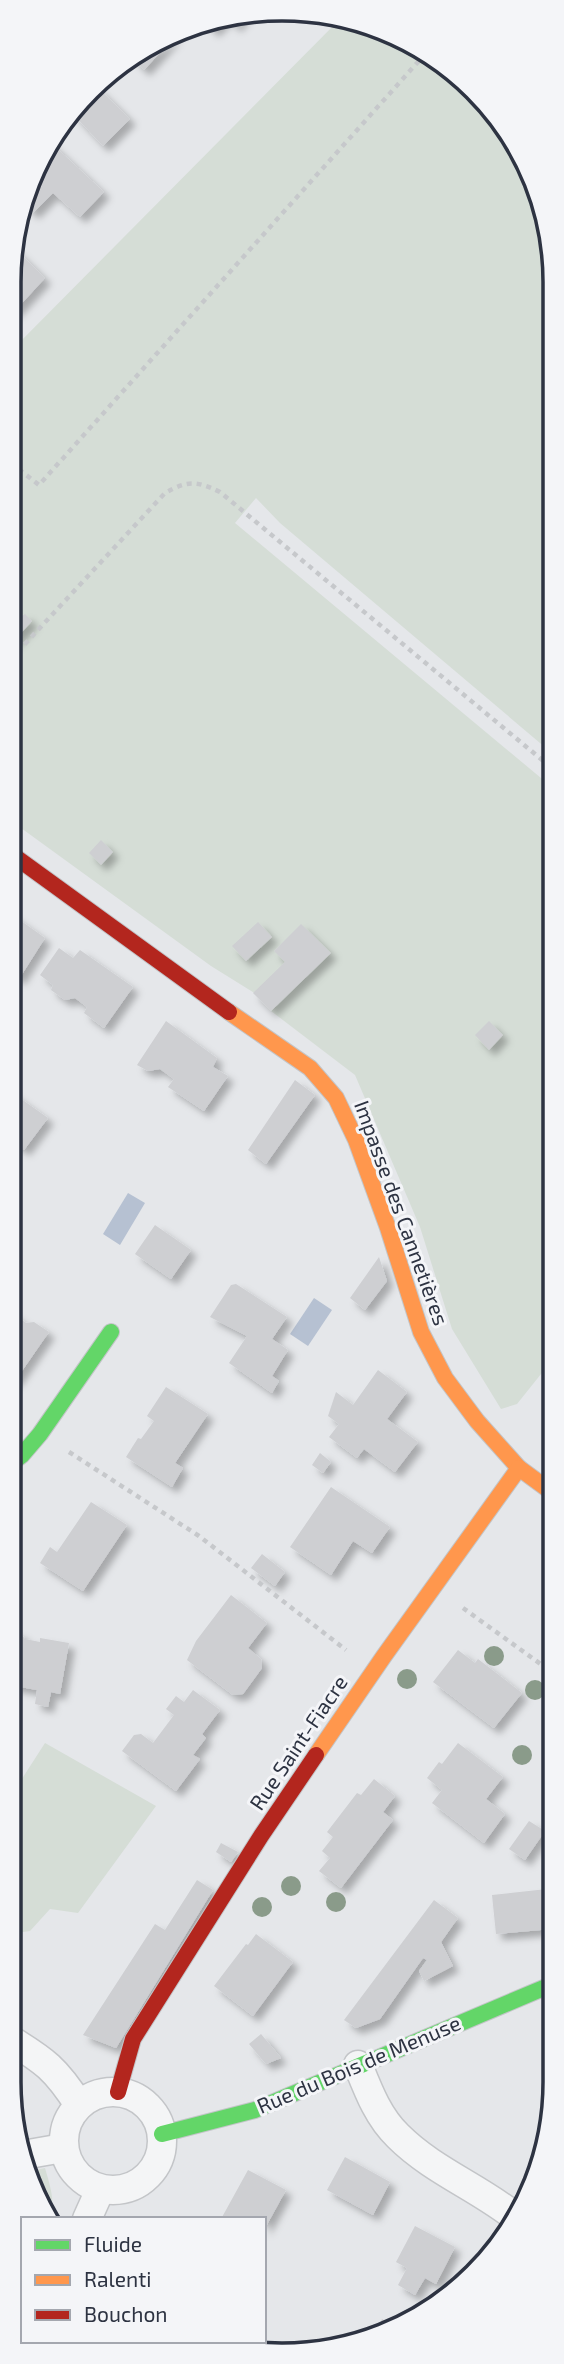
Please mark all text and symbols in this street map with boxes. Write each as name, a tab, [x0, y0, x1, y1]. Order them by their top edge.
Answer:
street label: Impasse des Cannetières	[350, 1097, 455, 1328]
street label: Rue Saint-Fiacre	[244, 1670, 352, 1814]
street label: Rue du Bois de Menuse	[253, 2009, 464, 2118]
legend	[21, 2217, 266, 2343]
text: Fluide	[84, 2231, 142, 2256]
text: Ralenti	[84, 2266, 151, 2291]
text: Bouchon	[84, 2301, 168, 2326]

